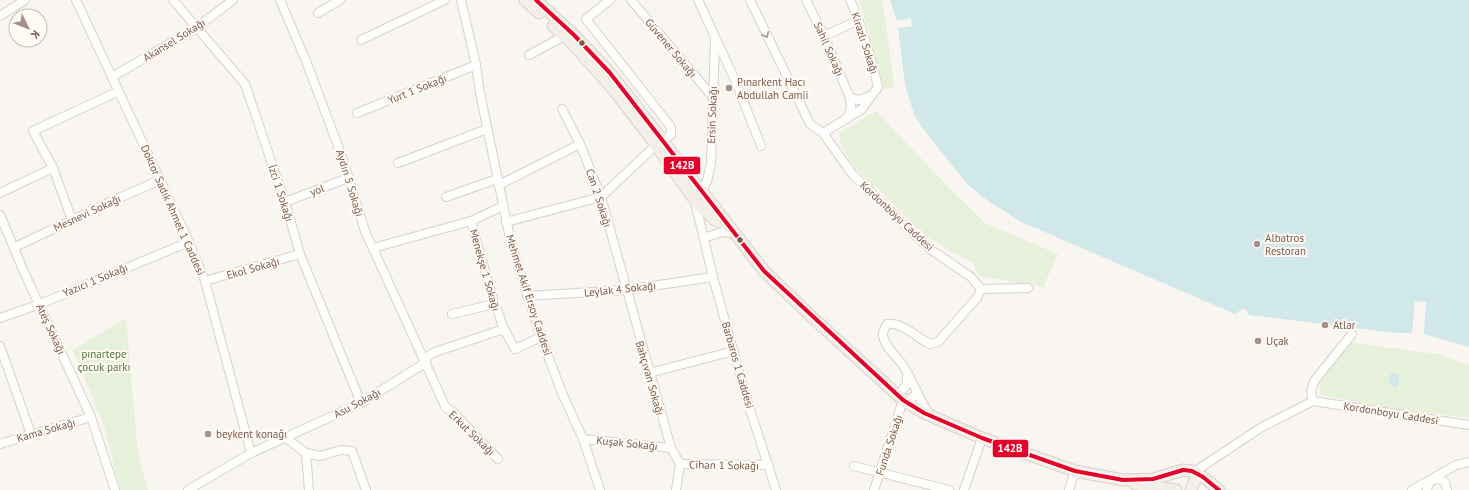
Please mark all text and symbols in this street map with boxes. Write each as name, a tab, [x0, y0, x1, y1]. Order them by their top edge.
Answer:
north arrow	[8, 8, 48, 48]
street label: Kirazlı Sokağı	[848, 10, 882, 76]
street label: Akansel Sokağı	[140, 15, 208, 65]
street label: Güvener Sokağı	[642, 16, 700, 80]
street label: Sahil Sokağı	[811, 20, 847, 78]
text: K	[28, 28, 43, 42]
one-way arrow	[761, 31, 769, 39]
unlabelled marker	[577, 38, 587, 48]
street label: Yurt 1 Sokağı	[386, 71, 448, 107]
place label: Pınarkent Hacı Abdullah Camii	[737, 75, 808, 102]
marker: Pınarkent Hacı Abdullah Camii	[724, 83, 734, 93]
street label: Ersin Sokağı	[704, 86, 720, 144]
street label: Doktor Sadık Ahmet 1 Caddesi	[138, 143, 208, 277]
street label: Aydın 5 Sokağı	[333, 148, 367, 218]
line badge: 142B	[663, 156, 701, 175]
text: 142B	[669, 158, 695, 172]
street label: İzci 1 Sokağı	[265, 163, 297, 223]
street label: Can 2 Sokağı	[583, 167, 615, 229]
street label: Kordonboyu Caddesi	[857, 178, 937, 254]
street label: yol	[308, 181, 327, 199]
street label: Mesnevi Sokağı	[51, 191, 123, 235]
street label: Menekşe 1 Sokağı	[467, 227, 503, 313]
place label: Albatros Restoran	[1265, 231, 1306, 258]
street label: Mehmet Akif Ersoy Caddesi	[503, 233, 555, 357]
unlabelled marker	[735, 235, 745, 245]
marker: Albatros Restoran	[1252, 239, 1262, 249]
street label: Ekol Sokağı	[225, 254, 281, 282]
street label: Yazıcı 1 Sokağı	[60, 260, 130, 300]
street label: Leylak 4 Sokağı	[583, 278, 657, 300]
street label: Ateş Sokağı	[33, 301, 69, 357]
place label: Atlar	[1333, 318, 1356, 332]
street label: Barbaros 1 Caddesi	[719, 320, 757, 410]
marker: Atlar	[1320, 320, 1330, 330]
place label: Uçak	[1266, 334, 1290, 348]
marker: Uçak	[1253, 336, 1263, 346]
street label: Bahçıvan Sokağı	[633, 339, 667, 417]
park label: pınartepe çocuk parkı	[78, 347, 130, 374]
street label: Asu Sokağı	[331, 385, 383, 421]
street label: Kordonboyu Caddesi	[1343, 399, 1440, 427]
street label: Erkut Sokağı	[446, 408, 498, 458]
street label: Funda Sokağı	[873, 413, 905, 477]
street label: Kama Sokağı	[15, 415, 77, 445]
place label: beykent konağı	[216, 427, 287, 441]
marker: beykent konağı	[203, 429, 213, 439]
street label: Kuşak Sokağı	[596, 433, 658, 453]
line badge: 142B	[992, 439, 1029, 458]
text: 142B	[997, 441, 1023, 455]
street label: Cihan 1 Sokağı	[689, 457, 759, 473]

